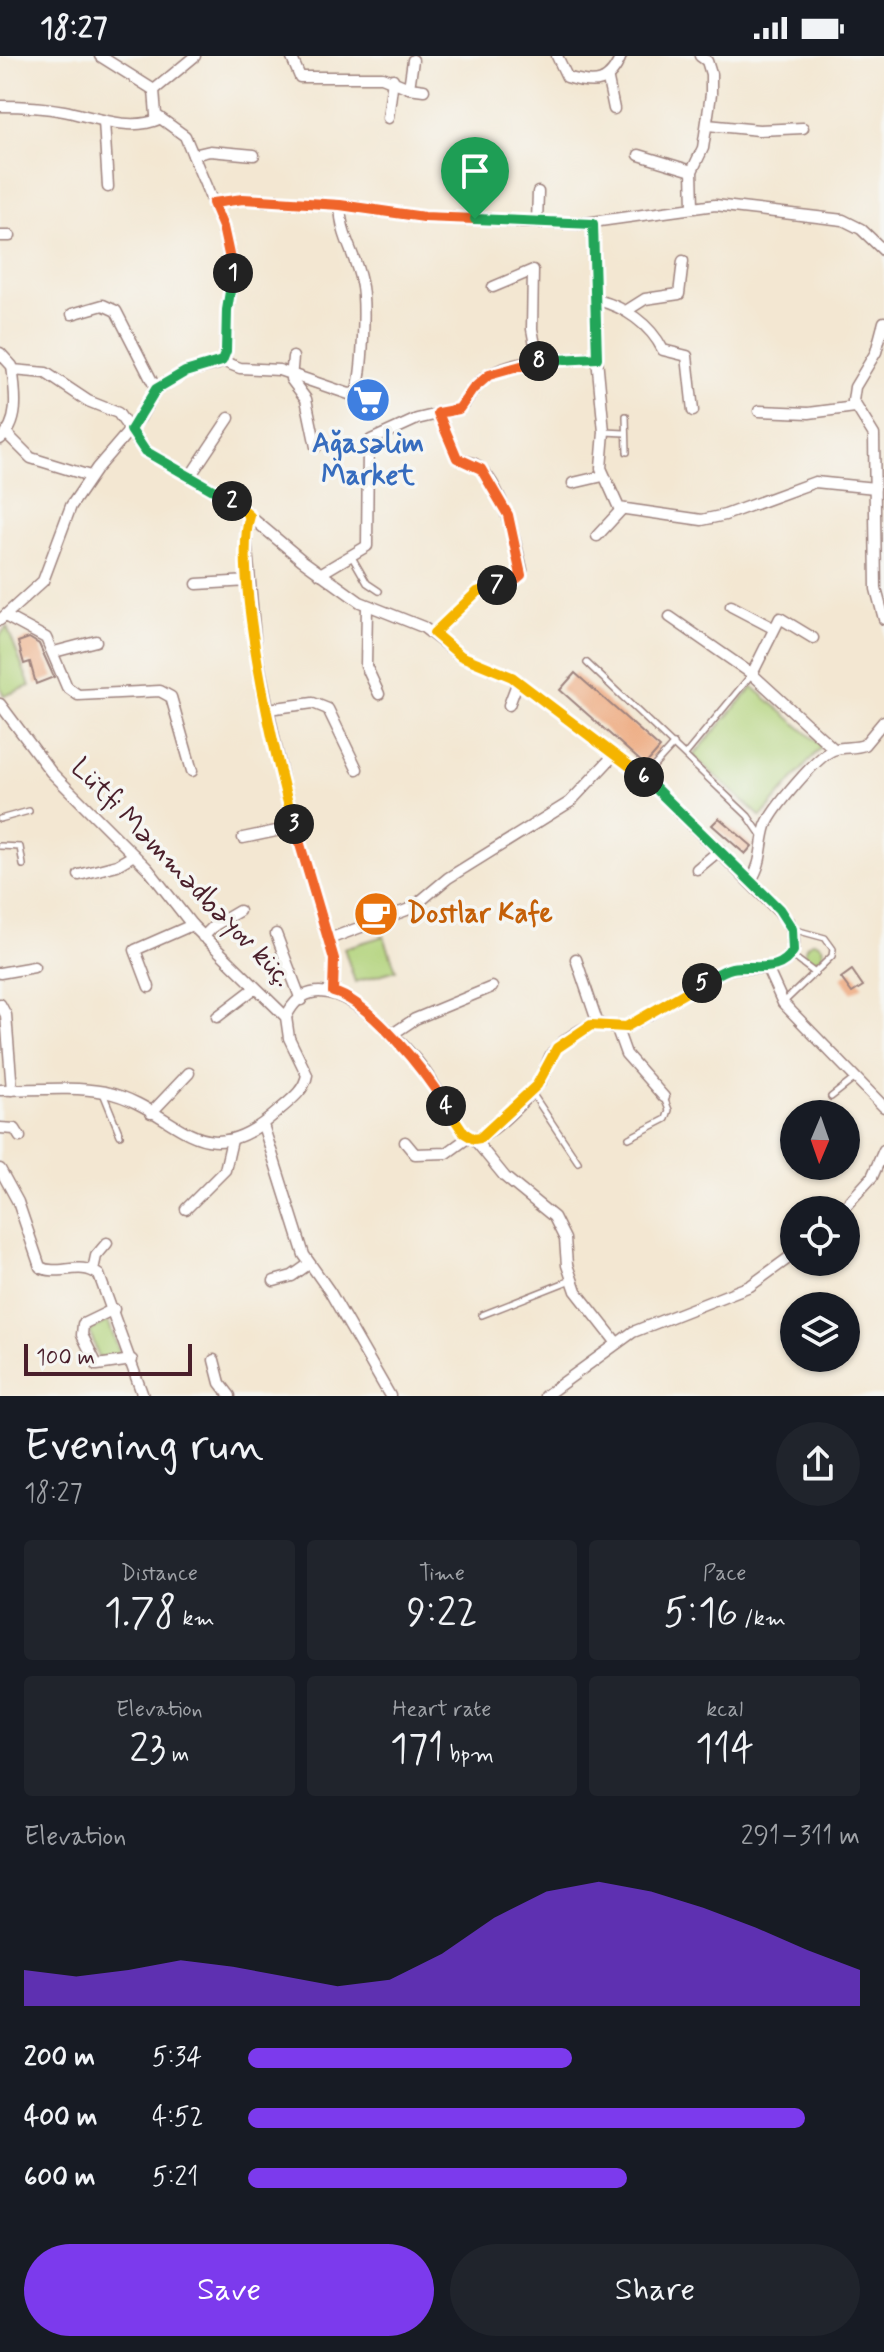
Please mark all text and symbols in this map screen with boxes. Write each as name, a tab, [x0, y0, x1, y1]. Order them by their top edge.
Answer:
text: 18:27	[40, 9, 108, 48]
pin	[441, 137, 509, 219]
icon: arrive	[453, 149, 497, 193]
pin: 1	[213, 253, 253, 293]
text: 1	[228, 259, 238, 287]
pin: 8	[519, 341, 559, 381]
text: 8	[533, 347, 545, 375]
supermarket icon: Ağasəlim Market	[344, 376, 392, 424]
place label: Ağasəlim Market	[312, 426, 424, 495]
pin: 2	[212, 481, 252, 521]
text: 2	[227, 487, 237, 515]
pin: 7	[477, 565, 517, 605]
text: 7	[490, 571, 504, 599]
street label: Lütfi Məmmədbəyov küç.	[62, 750, 300, 996]
pin: 6	[624, 757, 664, 797]
text: 6	[638, 763, 650, 791]
pin: 3	[274, 804, 314, 844]
text: 3	[289, 810, 299, 838]
cafe icon: Dostlar Kafe	[352, 890, 400, 938]
place label: Dostlar Kafe	[407, 896, 553, 933]
pin: 5	[682, 963, 722, 1003]
text: 5	[695, 969, 709, 997]
pin: 4	[426, 1086, 466, 1126]
text: 4	[440, 1092, 452, 1120]
north arrow	[780, 1100, 860, 1180]
map controls	[780, 1100, 860, 1372]
button: locate	[780, 1196, 860, 1276]
button: layers	[780, 1292, 860, 1372]
scale bar	[24, 1340, 192, 1376]
text: 100 m	[36, 1344, 95, 1372]
text: Evening run	[24, 1418, 264, 1476]
button: share	[776, 1422, 860, 1506]
text: 18:27	[24, 1477, 83, 1511]
text: Distance	[121, 1560, 198, 1588]
text: Time	[419, 1560, 465, 1588]
text: Pace	[703, 1560, 747, 1588]
text: 1.78	[104, 1588, 177, 1640]
text: 9:22	[406, 1588, 478, 1640]
text: 5:16	[663, 1588, 738, 1640]
text: km	[177, 1605, 215, 1633]
text: /km	[738, 1605, 786, 1633]
text: Elevation	[116, 1696, 203, 1724]
text: Heart rate	[393, 1696, 491, 1724]
text: kcal	[706, 1696, 743, 1724]
text: 23	[129, 1724, 166, 1776]
text: 171	[390, 1724, 444, 1776]
text: 114	[695, 1724, 754, 1776]
text: m	[166, 1741, 189, 1769]
text: bpm	[444, 1741, 494, 1769]
text: Elevation	[24, 1820, 126, 1854]
text: 291–311 m	[741, 1820, 860, 1854]
text: 200 m	[24, 2041, 95, 2075]
text: 5:34	[152, 2041, 202, 2075]
text: 400 m	[24, 2101, 97, 2135]
text: 4:52	[152, 2101, 203, 2135]
text: 600 m	[24, 2161, 96, 2195]
text: 5:21	[152, 2161, 198, 2195]
button: Save	[24, 2244, 434, 2336]
button: Share	[450, 2244, 860, 2336]

